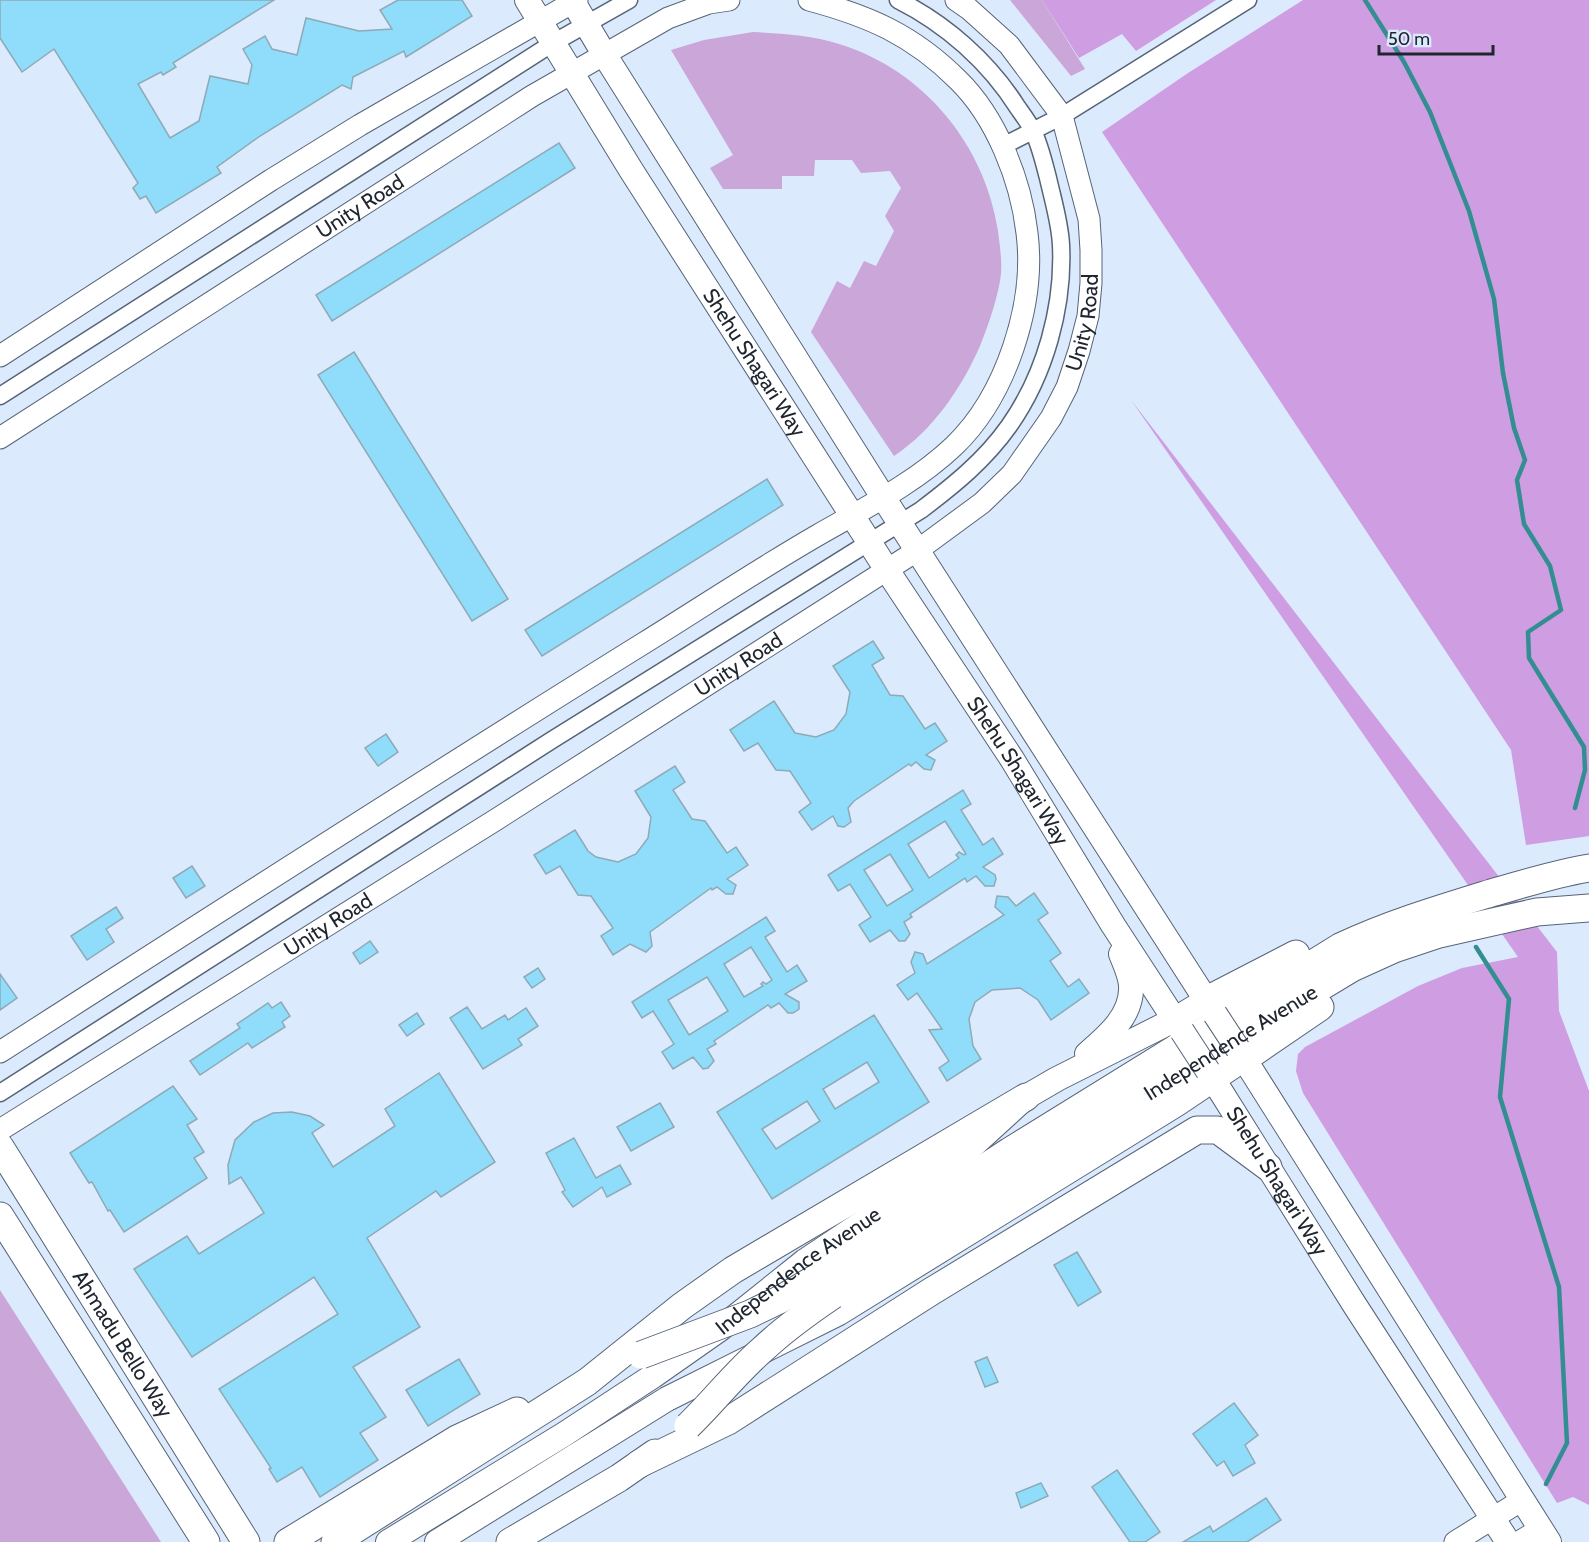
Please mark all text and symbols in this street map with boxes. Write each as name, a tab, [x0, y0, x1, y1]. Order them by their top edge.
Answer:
scale bar	[1379, 18, 1493, 56]
text: 50 m	[1388, 28, 1430, 50]
street label: Unity Road	[311, 169, 408, 243]
street label: Unity Road	[1060, 274, 1103, 374]
street label: Shehu Shagari Way	[698, 284, 811, 441]
street label: Unity Road	[690, 627, 787, 701]
street label: Shehu Shagari Way	[962, 692, 1075, 850]
street label: Unity Road	[279, 887, 376, 961]
street label: Independence Avenue	[1139, 979, 1322, 1105]
street label: Shehu Shagari Way	[1222, 1102, 1334, 1260]
street label: Independence Avenue	[710, 1201, 885, 1340]
street label: Ahmadu Bello Way	[68, 1265, 179, 1422]

